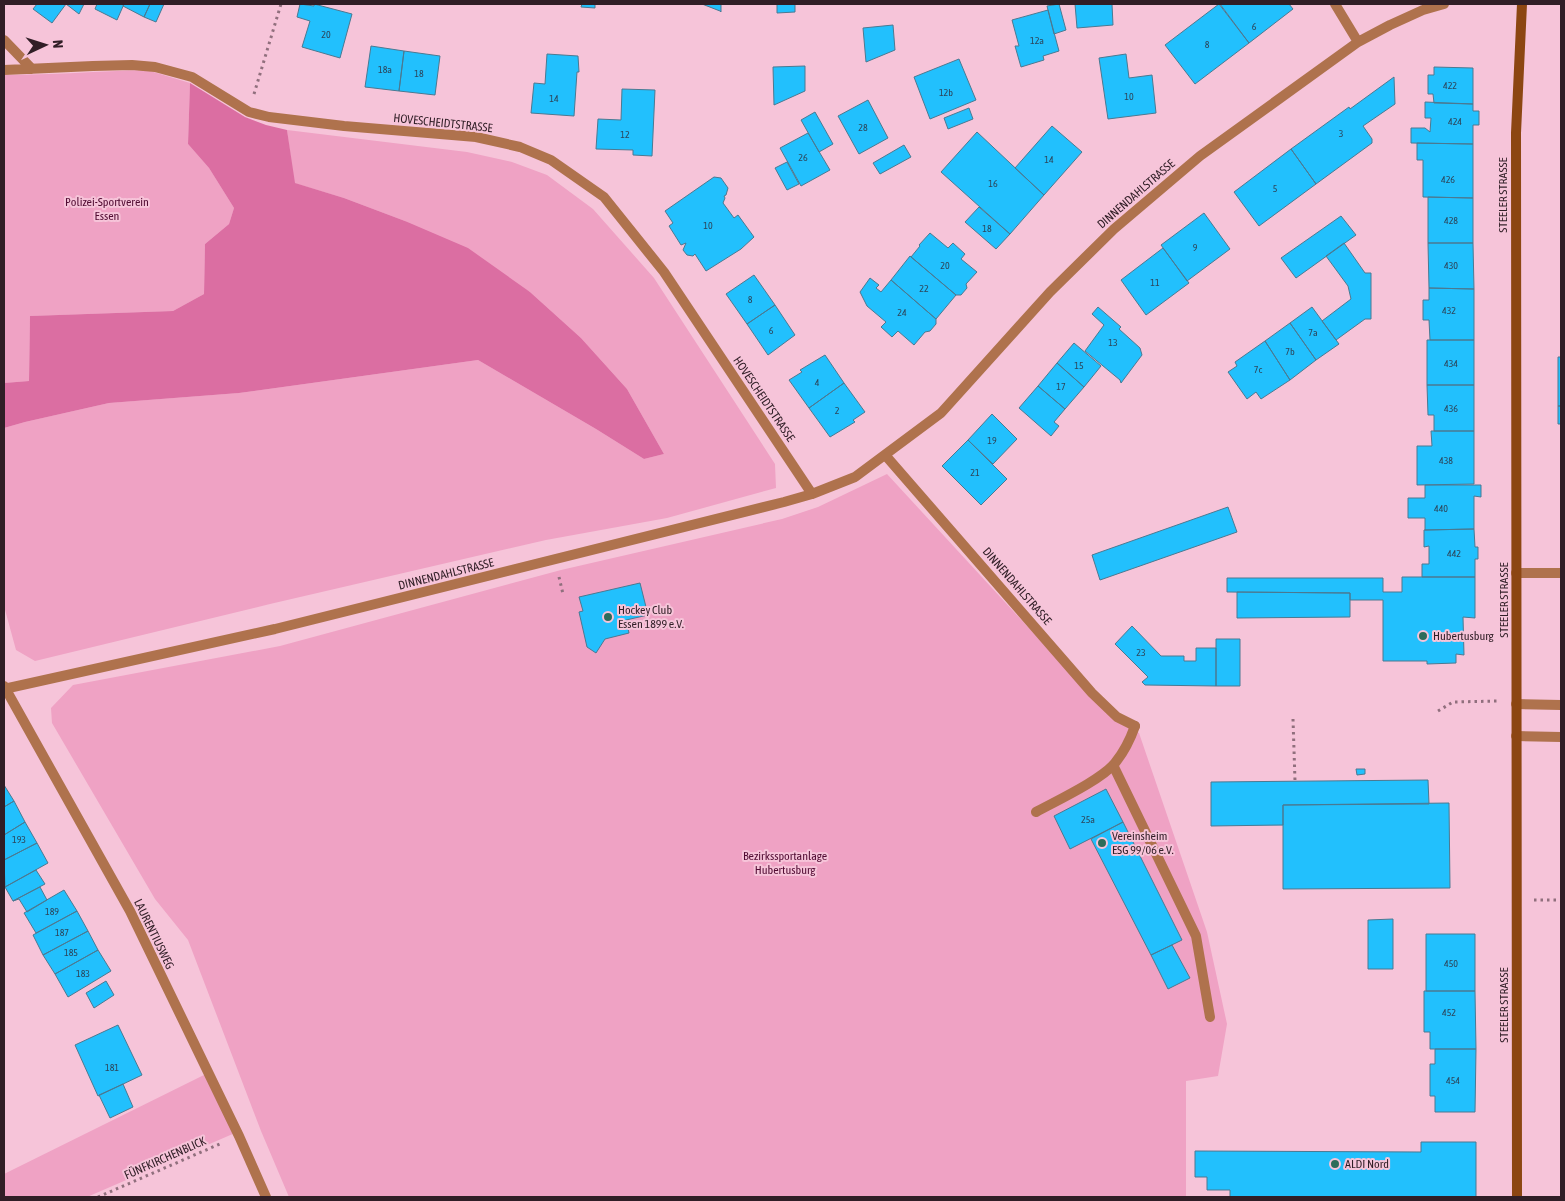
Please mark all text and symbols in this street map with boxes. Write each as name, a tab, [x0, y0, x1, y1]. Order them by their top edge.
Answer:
north arrow	[20, 20, 70, 70]
house number: 6	[1252, 21, 1257, 32]
house number: 20	[321, 29, 331, 40]
house number: 12a	[1030, 35, 1044, 46]
text: N	[50, 39, 66, 49]
house number: 8	[1205, 39, 1210, 50]
house number: 18a	[378, 64, 392, 75]
house number: 18	[414, 68, 424, 79]
house number: 422	[1443, 80, 1457, 91]
house number: 12b	[939, 87, 953, 98]
house number: 10	[1124, 91, 1134, 102]
house number: 14	[549, 93, 559, 104]
street label: HOVESCHEIDTSTRASSE	[393, 111, 493, 135]
house number: 424	[1448, 116, 1462, 127]
house number: 28	[858, 122, 868, 133]
house number: 3	[1339, 128, 1344, 139]
house number: 12	[620, 129, 630, 140]
house number: 26	[798, 152, 808, 163]
house number: 14	[1044, 154, 1054, 165]
street label: DINNENDAHLSTRASSE	[1095, 157, 1177, 231]
street label: STEELER STRASSE	[1496, 157, 1510, 233]
house number: 426	[1441, 174, 1455, 185]
house number: 16	[988, 178, 998, 189]
house number: 5	[1273, 183, 1278, 194]
park label: Polizei-Sportverein Essen	[65, 195, 149, 223]
house number: 428	[1444, 215, 1458, 226]
house number: 10	[703, 220, 713, 231]
house number: 18	[982, 223, 992, 234]
house number: 9	[1193, 242, 1198, 253]
house number: 20	[940, 260, 950, 271]
house number: 430	[1444, 260, 1458, 271]
house number: 11	[1150, 277, 1160, 288]
house number: 22	[919, 283, 929, 294]
house number: 8	[748, 294, 753, 305]
house number: 432	[1442, 305, 1456, 316]
house number: 24	[897, 307, 907, 318]
house number: 6	[769, 325, 774, 336]
house number: 7a	[1308, 327, 1318, 338]
house number: 13	[1108, 337, 1118, 348]
house number: 7b	[1285, 346, 1295, 357]
street label: HOVESCHEIDTSTRASSE	[730, 354, 798, 444]
house number: 434	[1444, 358, 1458, 369]
house number: 15	[1074, 360, 1084, 371]
house number: 7c	[1254, 364, 1262, 375]
house number: 4	[815, 377, 820, 388]
house number: 17	[1056, 381, 1066, 392]
house number: 436	[1444, 403, 1458, 414]
house number: 2	[835, 405, 840, 416]
house number: 19	[987, 435, 997, 446]
house number: 438	[1439, 455, 1453, 466]
house number: 21	[970, 467, 980, 478]
house number: 440	[1434, 503, 1448, 514]
street label: DINNENDAHLSTRASSE	[980, 545, 1054, 627]
house number: 442	[1447, 548, 1461, 559]
street label: DINNENDAHLSTRASSE	[397, 555, 495, 593]
street label: STEELER STRASSE	[1497, 562, 1511, 638]
place label: Hockey Club Essen 1899 e.V.	[618, 603, 684, 631]
marker: Hockey Club Essen 1899 e.V.	[602, 611, 614, 623]
place label: Hubertusburg	[1433, 629, 1494, 643]
marker: Hubertusburg	[1417, 630, 1429, 642]
house number: 23	[1136, 647, 1146, 658]
house number: 25a	[1081, 814, 1095, 825]
place label: Vereinsheim ESG 99/06 e.V.	[1112, 829, 1174, 857]
house number: 193	[12, 834, 26, 845]
marker: Vereinsheim ESG 99/06 e.V.	[1096, 837, 1108, 849]
park label: Bezirkssportanlage Hubertusburg	[743, 849, 827, 877]
street label: LAURENTIUSWEG	[131, 897, 177, 971]
house number: 189	[45, 906, 59, 917]
house number: 187	[55, 927, 69, 938]
house number: 185	[64, 947, 78, 958]
house number: 450	[1444, 958, 1458, 969]
street label: STEELER STRASSE	[1497, 967, 1511, 1043]
house number: 183	[76, 968, 90, 979]
house number: 452	[1442, 1007, 1456, 1018]
house number: 181	[105, 1062, 119, 1073]
house number: 454	[1446, 1075, 1460, 1086]
street label: FÜNFKIRCHENBLICK	[122, 1134, 208, 1182]
place label: ALDI Nord	[1345, 1157, 1389, 1171]
marker: ALDI Nord	[1329, 1158, 1341, 1170]

